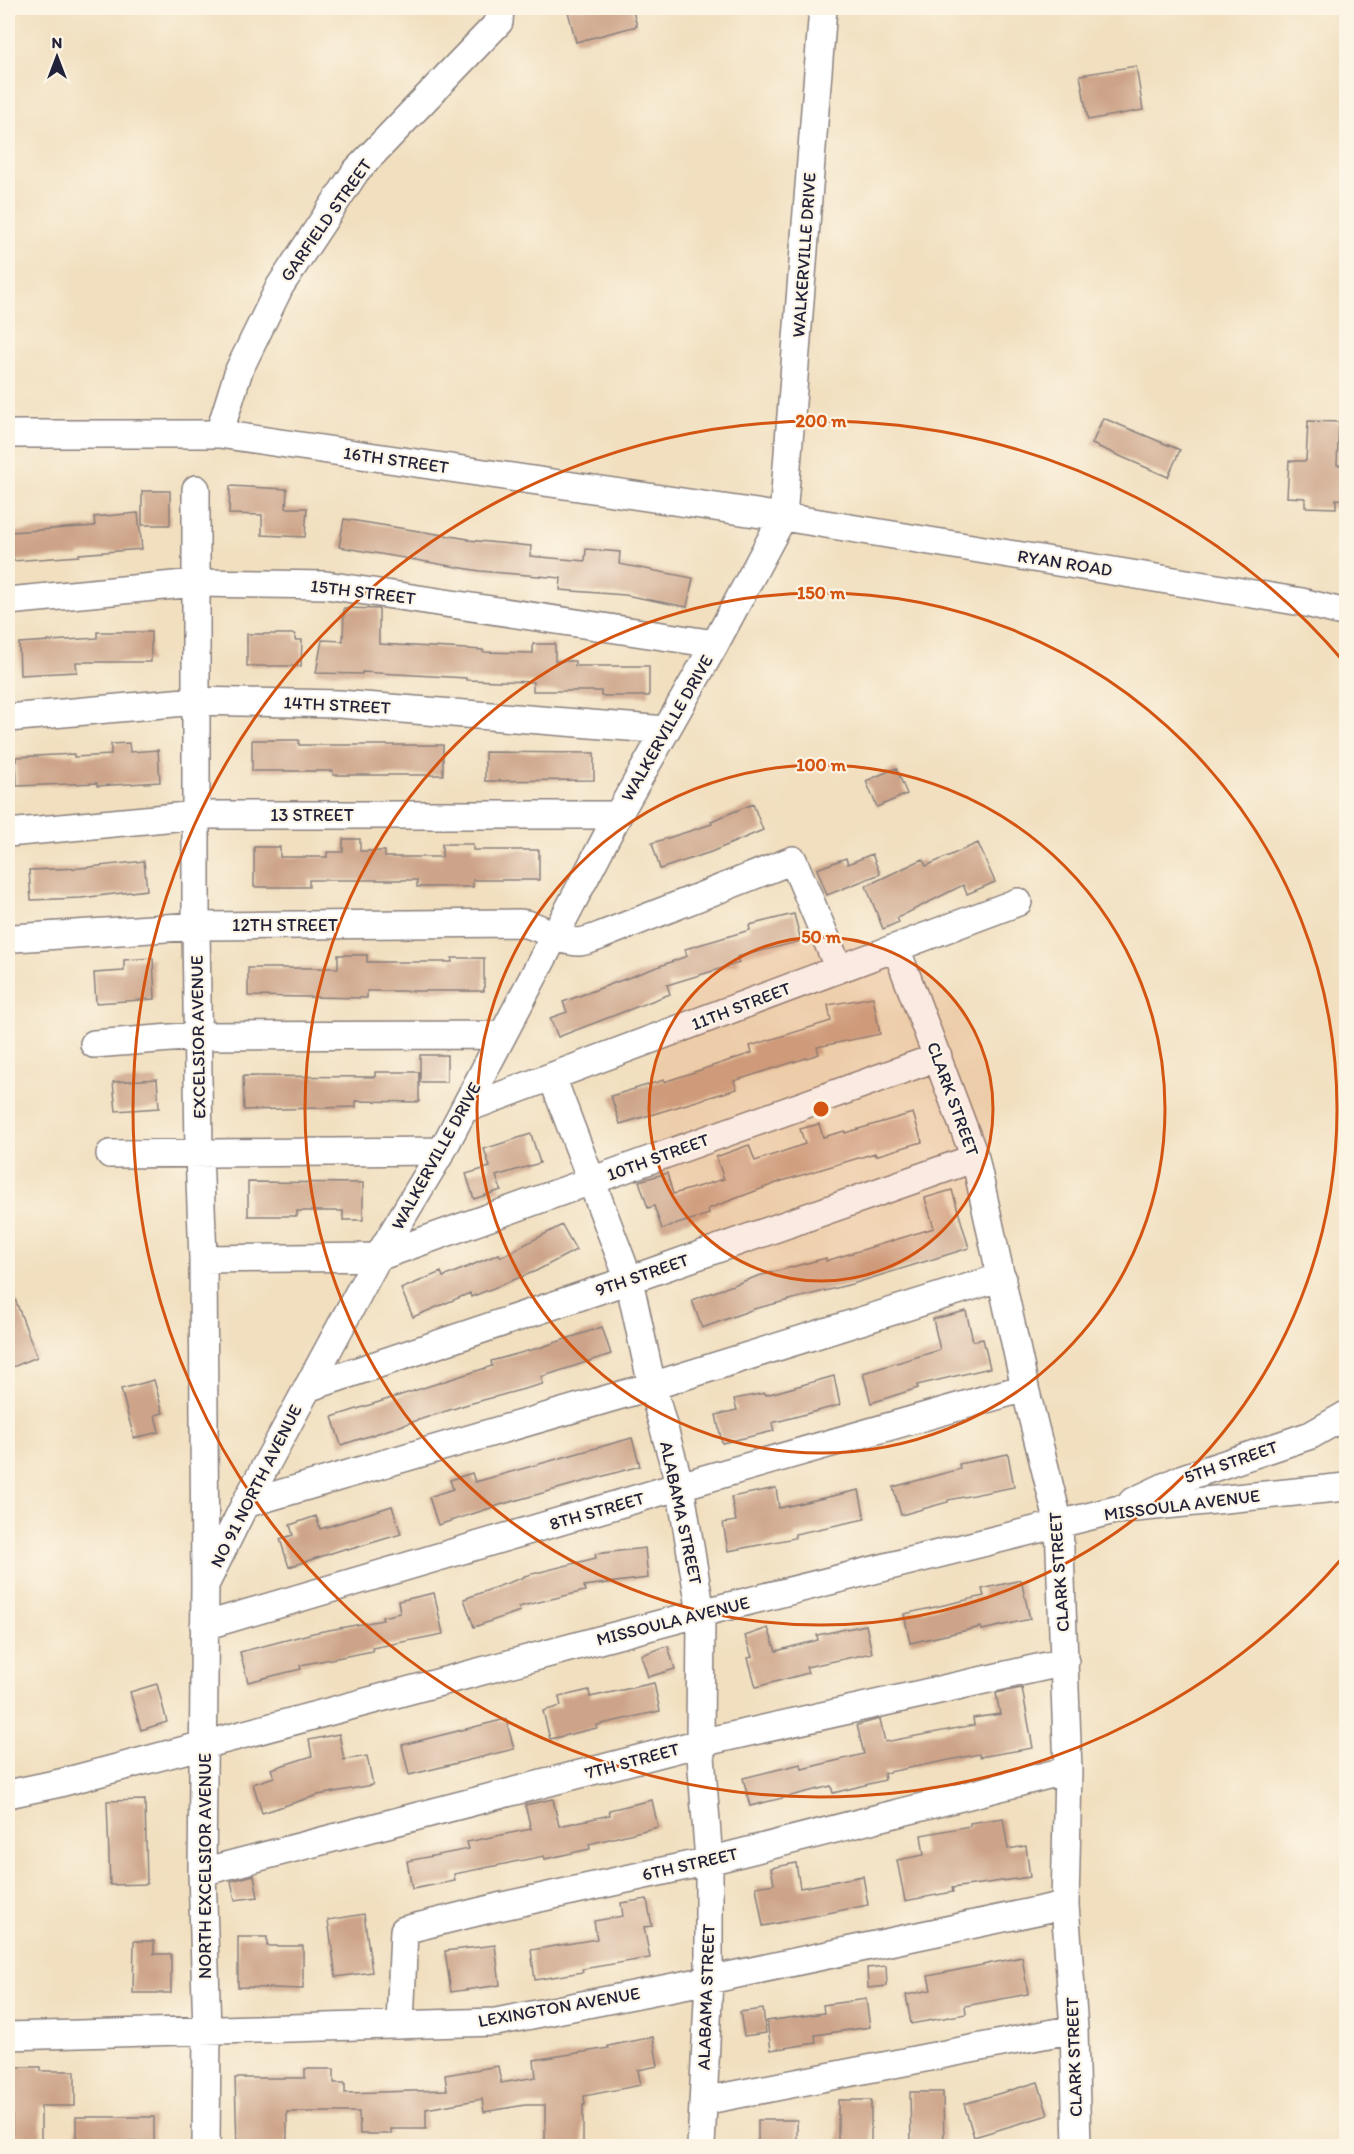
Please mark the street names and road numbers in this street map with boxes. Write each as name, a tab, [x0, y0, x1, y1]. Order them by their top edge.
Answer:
street label: GARFIELD STREET	[275, 154, 377, 286]
street label: WALKERVILLE DRIVE	[787, 172, 821, 338]
street label: 16TH STREET	[342, 442, 450, 478]
street label: RYAN ROAD	[1016, 545, 1114, 581]
street label: 15TH STREET	[309, 575, 417, 609]
street label: WALKERVILLE DRIVE	[616, 651, 718, 805]
street label: 14TH STREET	[283, 691, 391, 719]
street label: 13 STREET	[270, 804, 354, 826]
street label: 12TH STREET	[232, 914, 338, 936]
street label: EXCELSIOR AVENUE	[186, 955, 210, 1119]
street label: 11TH STREET	[688, 977, 794, 1035]
street label: CLARK STREET	[922, 1039, 984, 1159]
street label: WALKERVILLE DRIVE	[386, 1078, 486, 1234]
street label: 10TH STREET	[604, 1128, 712, 1186]
street label: 9TH STREET	[592, 1249, 692, 1301]
street label: NO 91 NORTH AVENUE	[205, 1401, 307, 1571]
street label: 5TH STREET	[1181, 1436, 1281, 1488]
street label: ALABAMA STREET	[655, 1439, 707, 1587]
street label: MISSOULA AVENUE	[1103, 1485, 1261, 1525]
street label: 8TH STREET	[547, 1487, 647, 1535]
street label: CLARK STREET	[1044, 1511, 1074, 1633]
street label: MISSOULA AVENUE	[594, 1591, 752, 1651]
street label: 7TH STREET	[582, 1738, 682, 1784]
street label: NORTH EXCELSIOR AVENUE	[194, 1753, 216, 1979]
street label: 6TH STREET	[640, 1842, 740, 1886]
street label: ALABAMA STREET	[692, 1924, 720, 2070]
street label: LEXINGTON AVENUE	[476, 1982, 642, 2032]
street label: CLARK STREET	[1061, 1997, 1087, 2117]

